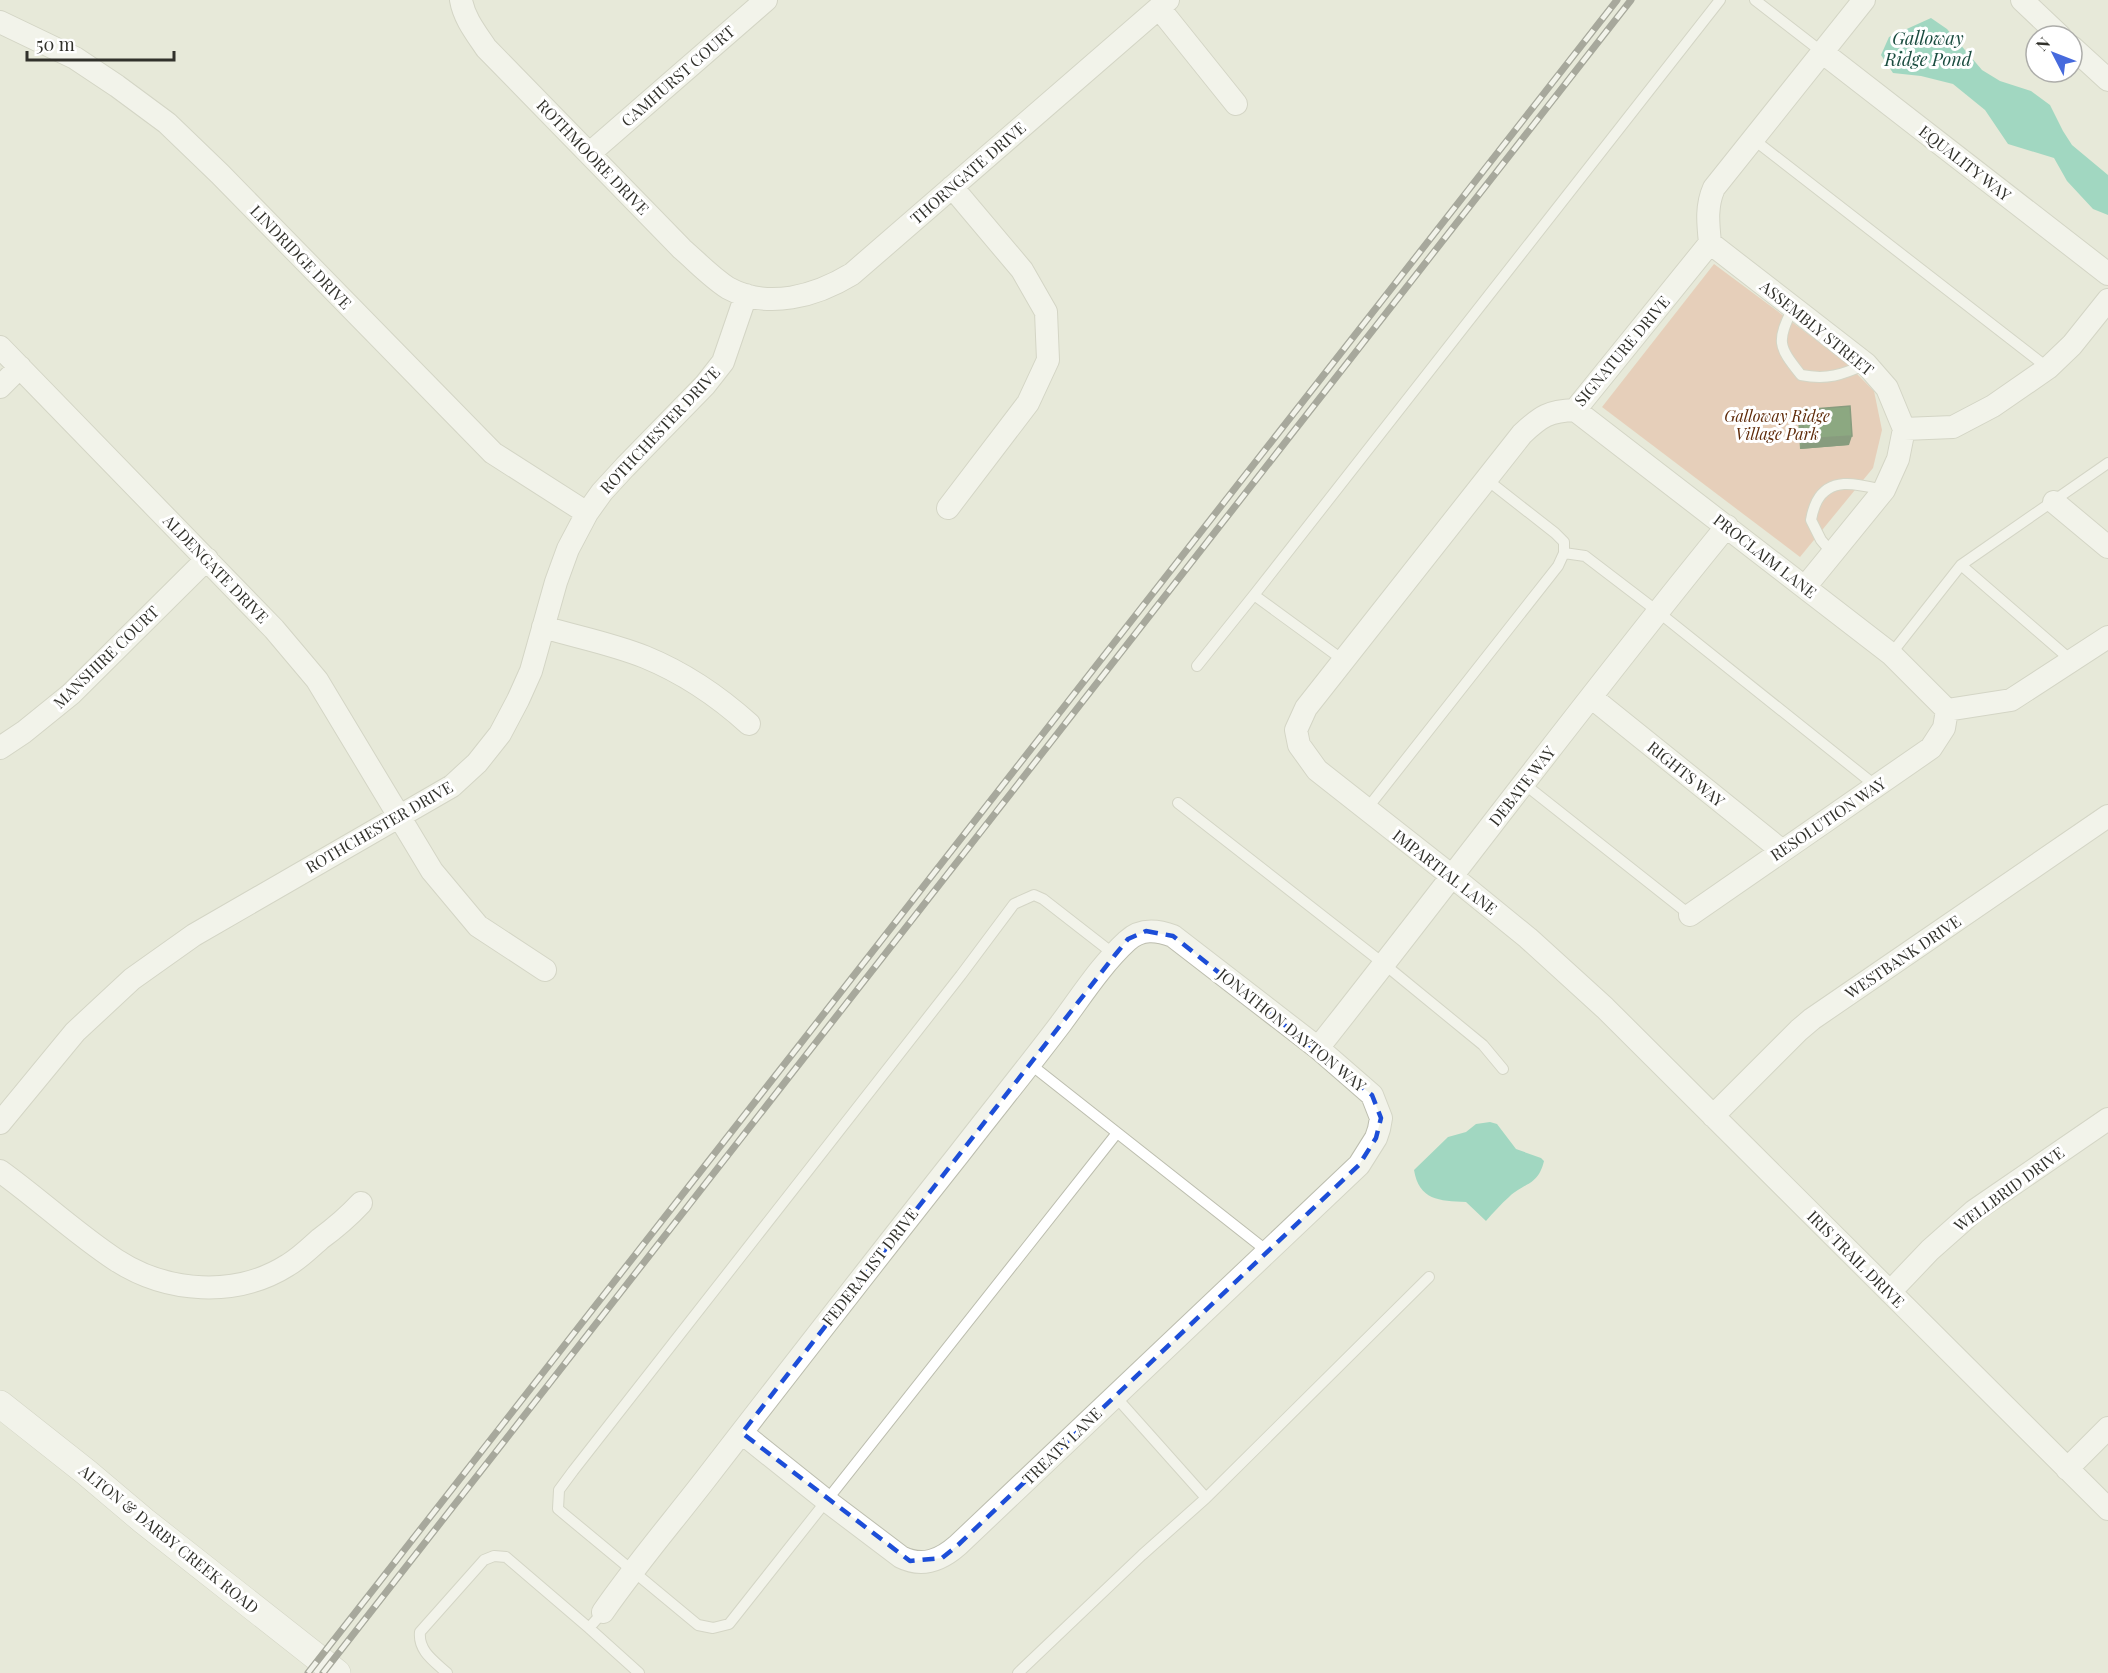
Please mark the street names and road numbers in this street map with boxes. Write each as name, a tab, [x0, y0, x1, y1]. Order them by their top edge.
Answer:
street label: CAMHURST COURT	[616, 20, 739, 131]
street label: ROTHMOORE DRIVE	[533, 94, 654, 219]
street label: THORNGATE DRIVE	[906, 117, 1030, 229]
street label: EQUALITY WAY	[1915, 120, 2016, 205]
street label: LINDRIDGE DRIVE	[246, 200, 356, 313]
street label: ASSEMBLY STREET	[1755, 275, 1879, 380]
street label: SIGNATURE DRIVE	[1569, 291, 1674, 410]
street label: ROTHCHESTER DRIVE	[595, 362, 724, 498]
street label: ALDENGATE DRIVE	[159, 509, 273, 627]
street label: PROCLAIM LANE	[1709, 509, 1821, 602]
street label: MANSHIRE COURT	[48, 601, 163, 713]
street label: RIGHTS WAY	[1643, 736, 1730, 811]
street label: DEBATE WAY	[1484, 741, 1560, 830]
street label: RESOLUTION WAY	[1766, 772, 1890, 865]
street label: ROTHCHESTER DRIVE	[301, 776, 456, 877]
street label: IMPARTIAL LANE	[1389, 824, 1502, 919]
street label: WESTBANK DRIVE	[1840, 910, 1965, 1004]
street label: JONATHON DAYTON WAY	[1213, 963, 1371, 1096]
street label: WELLBRID DRIVE	[1949, 1142, 2068, 1236]
street label: FEDERALIST DRIVE	[817, 1203, 922, 1330]
street label: IRIS TRAIL DRIVE	[1803, 1205, 1910, 1312]
street label: TREATY LANE	[1018, 1403, 1106, 1489]
street label: ALTON & DARBY CREEK ROAD	[75, 1459, 263, 1618]

